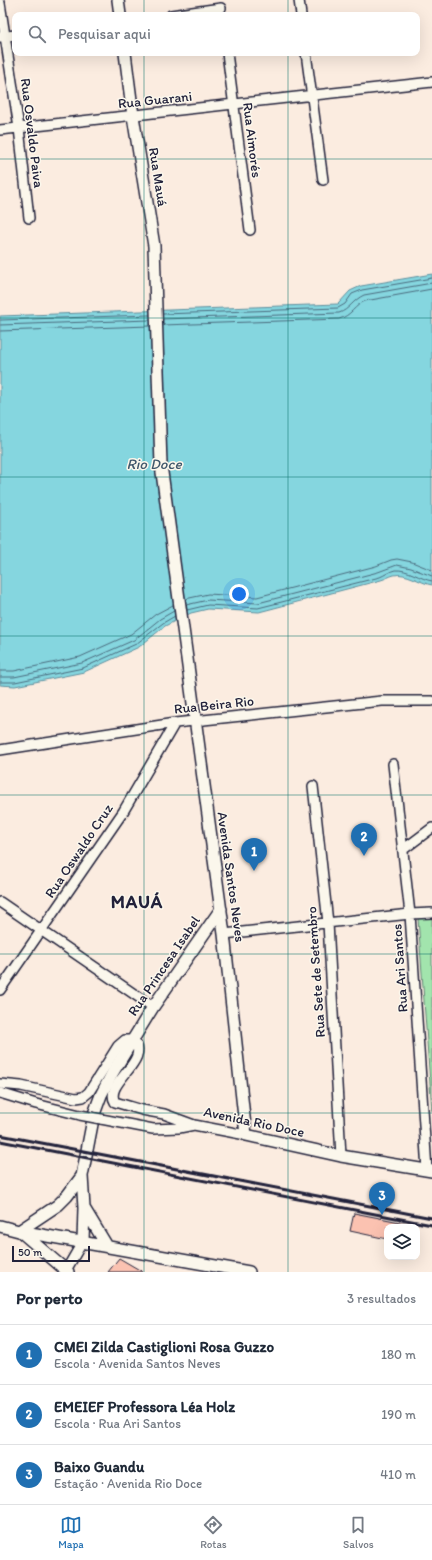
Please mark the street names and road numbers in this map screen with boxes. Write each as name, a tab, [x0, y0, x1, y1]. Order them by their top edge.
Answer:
street label: Rua Osvaldo Paiva	[17, 77, 47, 190]
street label: Rua Guarani	[117, 88, 193, 112]
street label: Rua Aimorés	[239, 101, 265, 179]
street label: Rua Mauá	[145, 146, 171, 209]
street label: Rua Beira Rio	[173, 692, 255, 718]
street label: Rua Oswaldo Cruz	[41, 800, 117, 901]
street label: Avenida Santos Neves	[213, 811, 249, 943]
street label: Rua Sete de Setembro	[303, 906, 329, 1038]
street label: Rua Princesa Isabel	[124, 913, 204, 1019]
street label: Rua Ari Santos	[388, 923, 412, 1013]
street label: Avenida Rio Doce	[202, 1103, 306, 1141]

